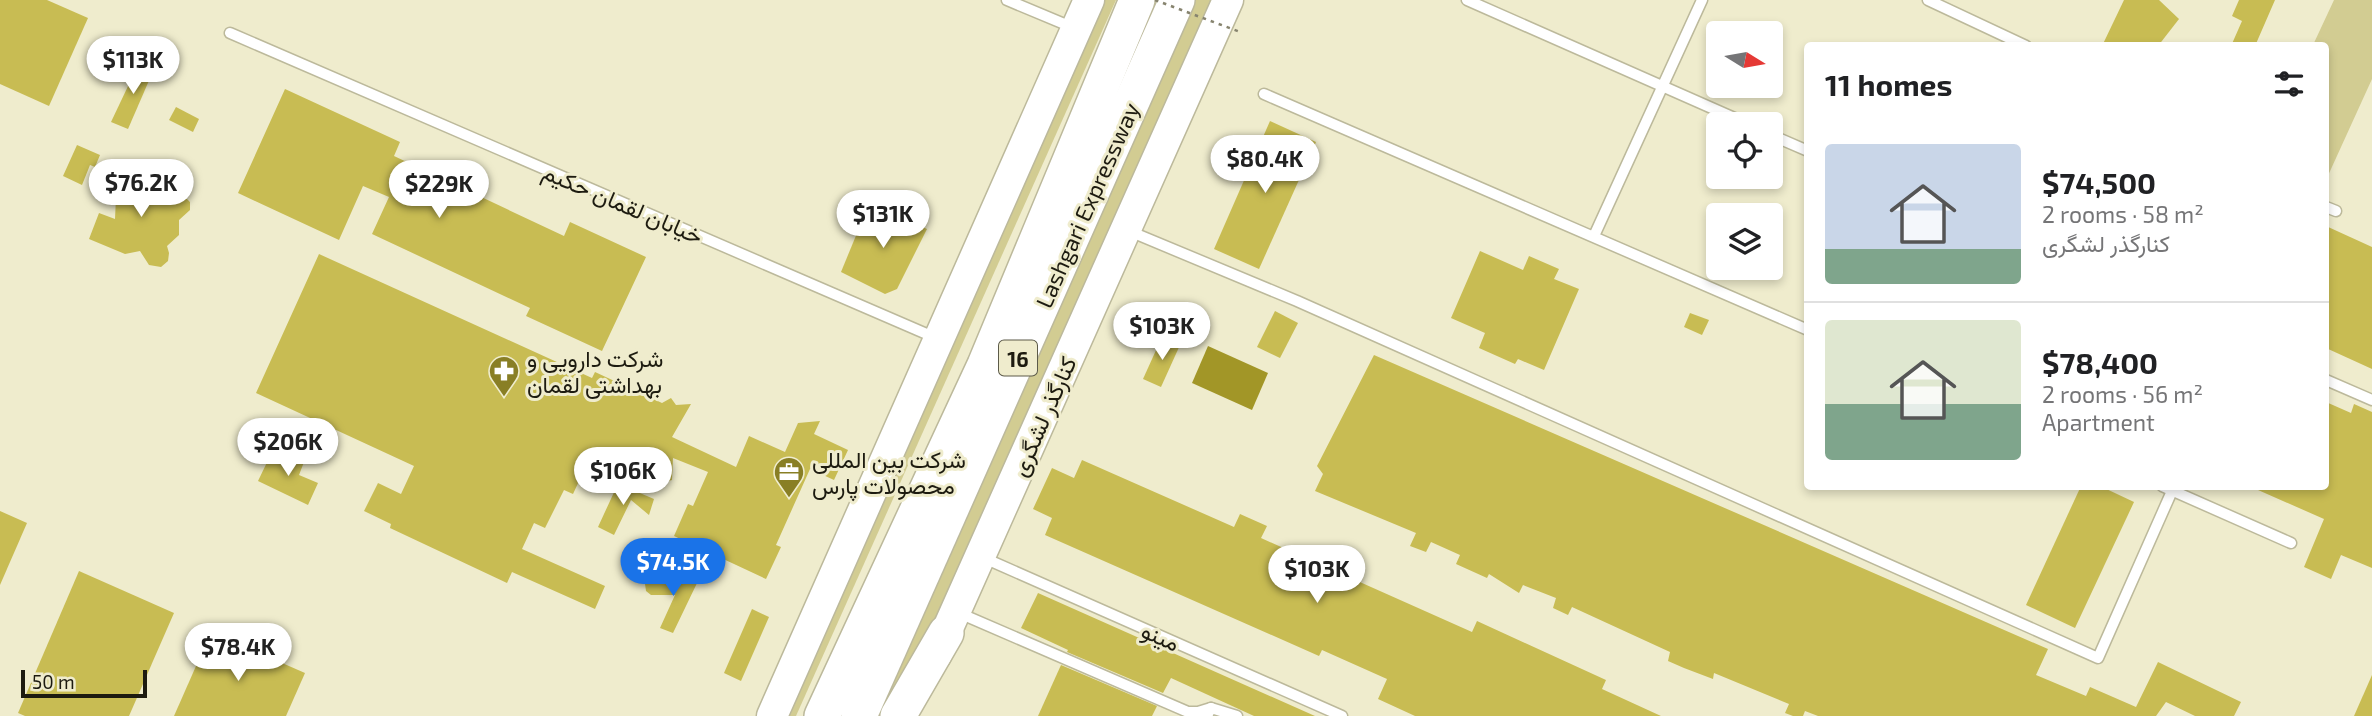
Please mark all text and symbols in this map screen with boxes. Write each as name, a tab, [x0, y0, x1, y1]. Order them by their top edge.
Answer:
north arrow	[1706, 21, 1783, 98]
map controls	[1706, 21, 1783, 280]
pin: $113K	[84, 36, 182, 96]
text: $113K	[103, 45, 163, 73]
icon: filters	[2270, 65, 2308, 103]
text: 11 homes	[1825, 66, 1952, 102]
street label: Lashgari Expressway	[1029, 98, 1145, 312]
button: locate	[1706, 112, 1783, 189]
pin: $80.4K	[1208, 136, 1322, 195]
text: $80.4K	[1227, 144, 1303, 172]
street label: خیابان لقمان حکیم	[538, 157, 707, 251]
pin: $76.2K	[84, 160, 198, 219]
pin: $229K	[390, 160, 488, 220]
text: $74,500	[2042, 164, 2156, 200]
text: $76.2K	[105, 168, 177, 196]
text: $229K	[405, 169, 473, 197]
icon: home	[1881, 172, 1965, 256]
pin: $131K	[834, 190, 932, 250]
text: $131K	[853, 199, 913, 227]
text: 2 rooms · 58 m²	[2042, 200, 2204, 228]
button: layers	[1706, 203, 1783, 280]
text: کنارگذر لشگری	[2042, 229, 2170, 257]
pin: $103K	[1113, 302, 1211, 362]
text: $103K	[1129, 311, 1195, 339]
road number: 16	[999, 340, 1037, 376]
place label: شرکت دارویی و بهداشتی لقمان	[527, 344, 663, 400]
text: $78,400	[2042, 344, 2158, 380]
icon: home	[1881, 348, 1965, 432]
street label: کنارگذر لشگری	[1004, 352, 1084, 481]
pharmacy icon: شرکت دارویی و بهداشتی لقمان	[487, 354, 521, 398]
text: 2 rooms · 56 m²	[2042, 380, 2203, 408]
text: Apartment	[2042, 408, 2155, 436]
pin: $206K	[239, 419, 337, 478]
text: $206K	[253, 427, 323, 455]
place label: شرکت بین المللی محصولات پارس	[812, 445, 966, 502]
pin: $106K	[574, 448, 672, 507]
office icon: شرکت بین المللی محصولات پارس	[772, 455, 806, 499]
text: $106K	[590, 456, 656, 484]
pin: $74.5K	[616, 538, 730, 598]
pin: $103K	[1268, 546, 1366, 605]
text: $74.5K	[636, 547, 710, 575]
text: $103K	[1284, 554, 1350, 582]
street label: مینو	[1137, 615, 1184, 658]
pin: $78.4K	[181, 624, 295, 683]
text: $78.4K	[201, 632, 275, 660]
scale bar	[21, 667, 147, 699]
text: 50 m	[32, 670, 75, 693]

